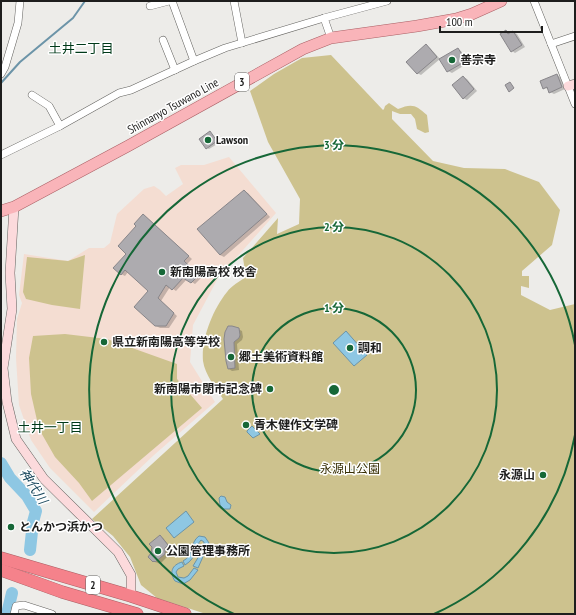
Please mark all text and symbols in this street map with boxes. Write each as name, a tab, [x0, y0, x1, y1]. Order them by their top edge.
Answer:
scale bar	[440, 8, 542, 34]
text: 100 m	[446, 14, 473, 29]
district label: 土井二丁目	[48, 40, 114, 57]
place label: 善宗寺	[460, 52, 496, 67]
marker: 善宗寺	[447, 55, 457, 65]
road number: 3	[235, 73, 249, 91]
street label: Shinnanyo Tsuwano Line	[125, 74, 221, 137]
place label: Lawson	[216, 132, 248, 147]
marker: Lawson	[203, 135, 213, 145]
text: 3 分	[324, 137, 344, 152]
text: 2 分	[324, 219, 344, 234]
place label: 新南陽高校 校舎	[170, 264, 256, 279]
marker: 新南陽高校 校舎	[157, 267, 167, 277]
text: 1 分	[324, 300, 344, 315]
place label: 県立新南陽高等学校	[112, 334, 220, 349]
marker: 県立新南陽高等学校	[99, 337, 109, 347]
place label: 調和	[358, 340, 382, 355]
marker: 調和	[345, 343, 355, 353]
place label: 郷土美術資料館	[239, 349, 323, 364]
marker: 郷土美術資料館	[226, 352, 236, 362]
place label: 新南陽市閉市記念碑	[154, 381, 262, 396]
centre of rings	[327, 383, 341, 397]
marker: 新南陽市閉市記念碑	[265, 384, 275, 394]
place label: 青木健作文学碑	[254, 417, 338, 432]
district label: 土井一丁目	[17, 419, 83, 436]
marker: 青木健作文学碑	[241, 420, 251, 430]
park label: 永源山公園	[320, 461, 380, 476]
water label: 神代川	[16, 465, 52, 509]
place label: 永源山	[499, 467, 535, 482]
marker: 永源山	[538, 470, 548, 480]
place label: とんかつ浜かつ	[19, 519, 103, 534]
marker: とんかつ浜かつ	[6, 522, 16, 532]
place label: 公園管理事務所	[166, 543, 250, 558]
marker: 公園管理事務所	[153, 546, 163, 556]
road number: 2	[86, 576, 100, 594]

